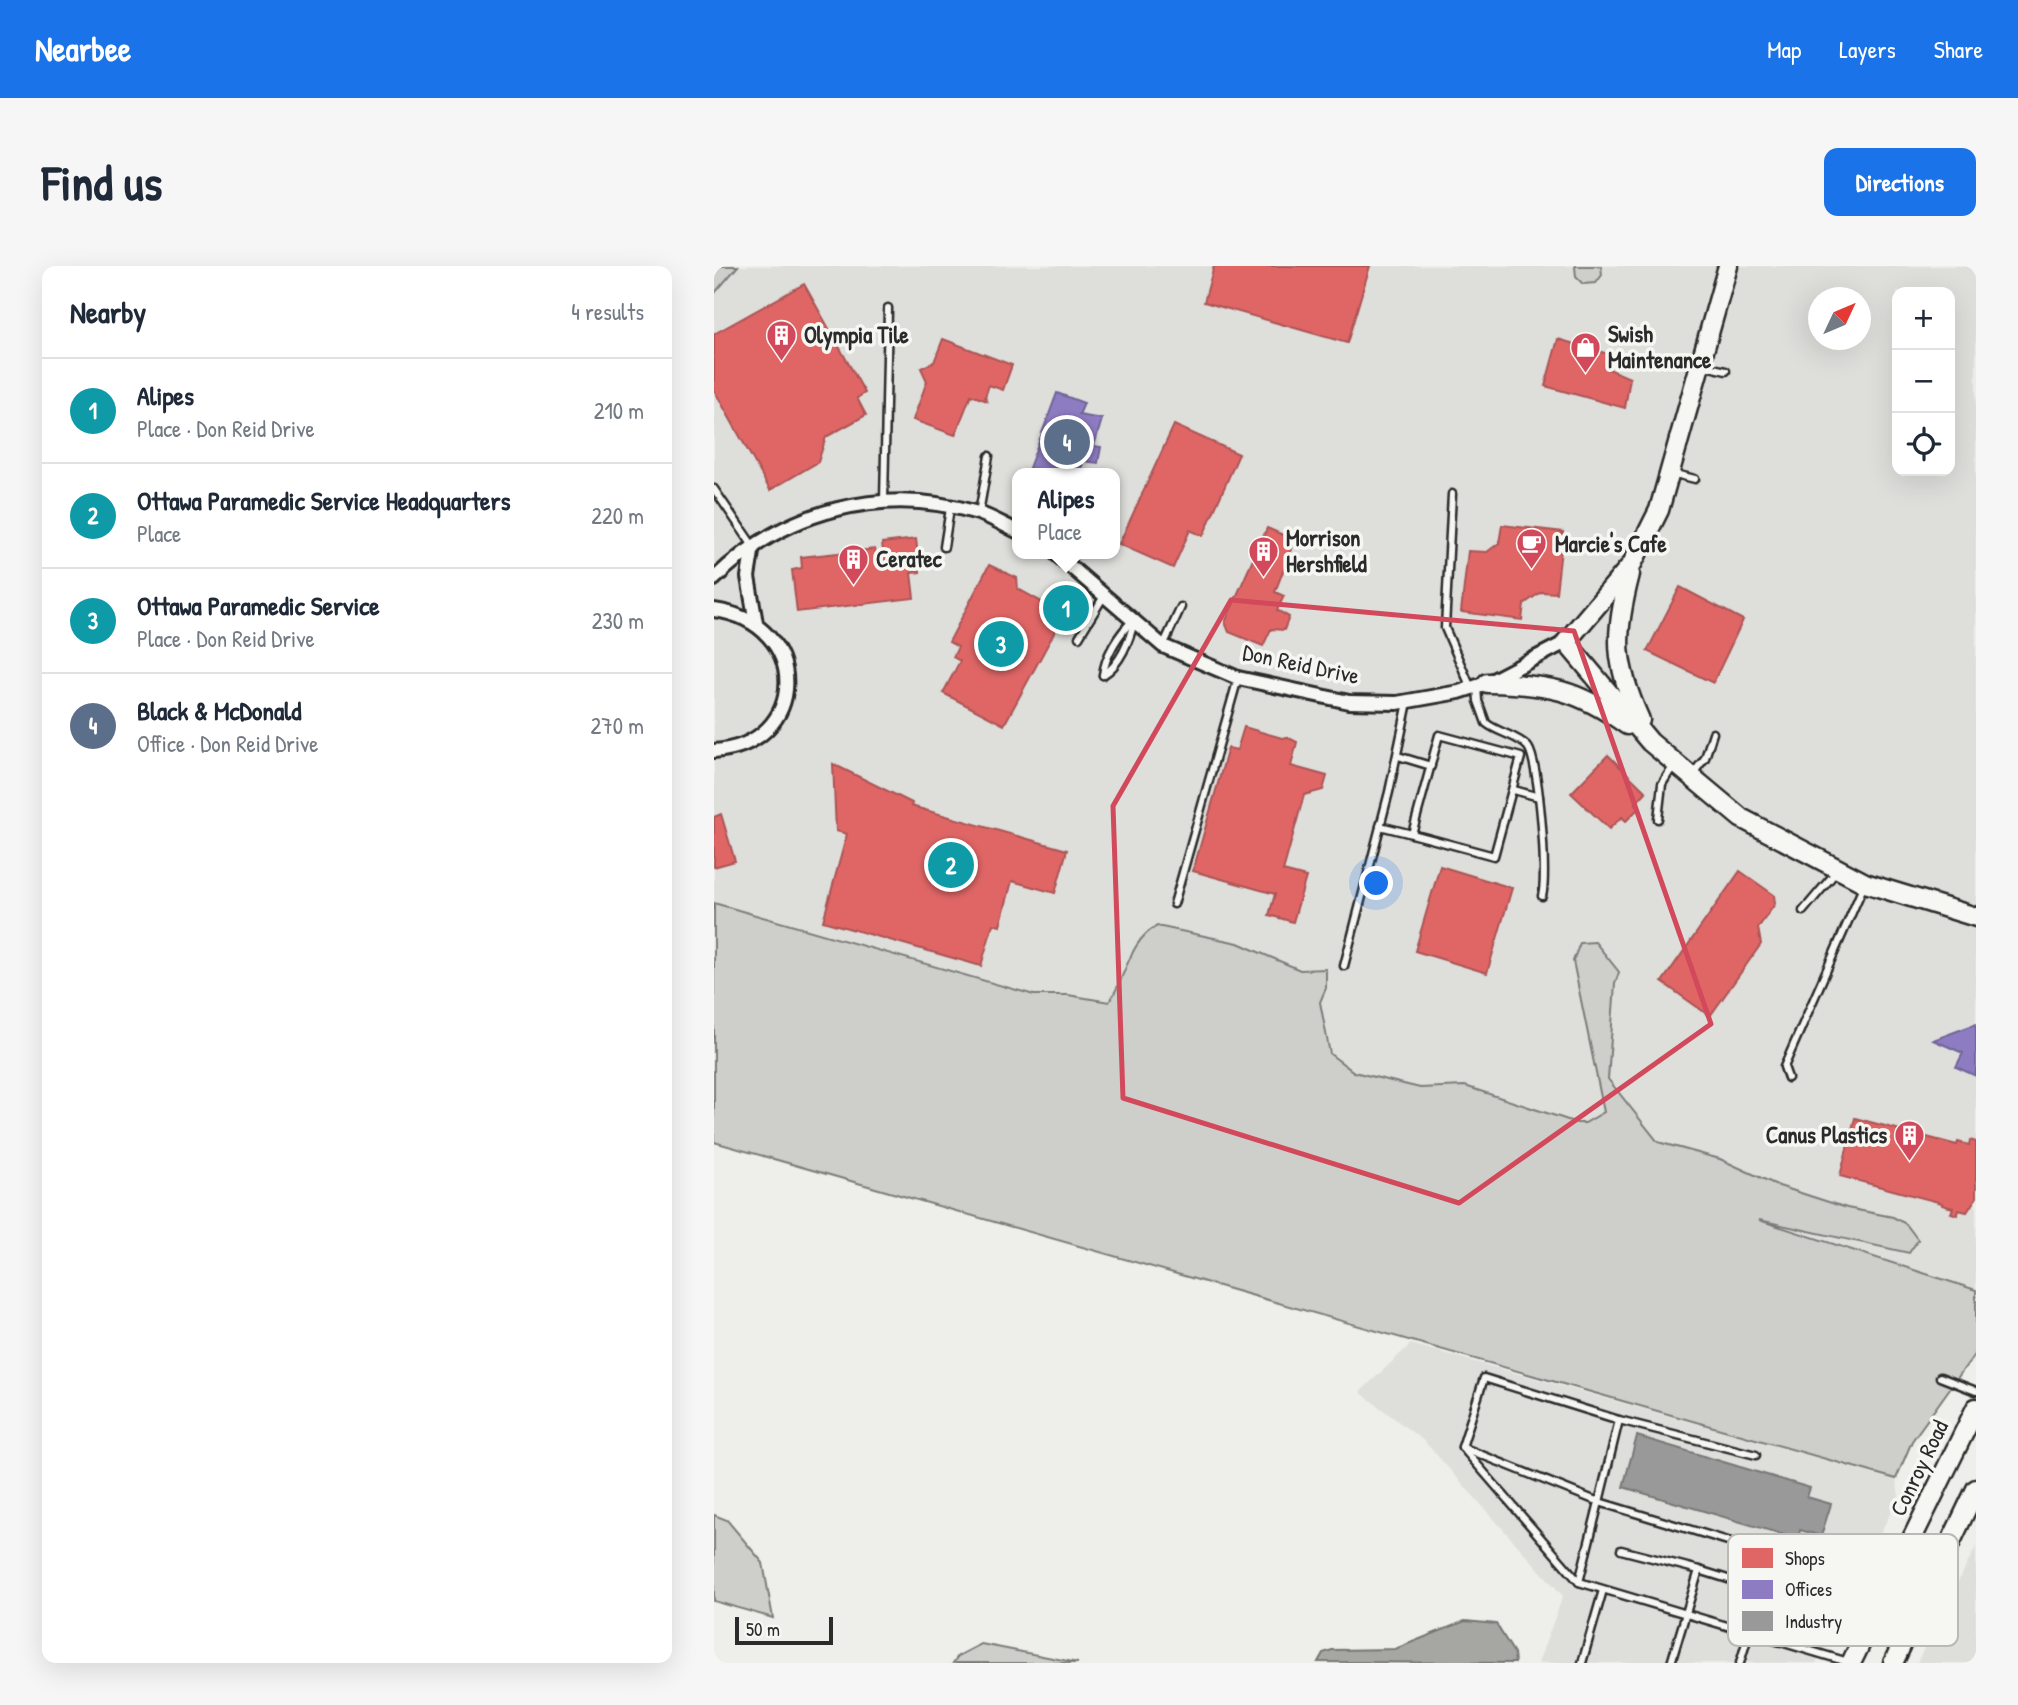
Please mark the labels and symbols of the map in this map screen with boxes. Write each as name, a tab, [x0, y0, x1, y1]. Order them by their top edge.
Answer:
north arrow	[1808, 287, 1871, 350]
building icon: Olympia Tile	[764, 318, 798, 362]
place label: Swish Maintenance	[1608, 318, 1712, 375]
place label: Olympia Tile	[804, 319, 910, 351]
shop icon: Swish Maintenance	[1568, 330, 1602, 374]
pin: 4	[1044, 416, 1090, 468]
place label: Morrison Hershfield	[1286, 522, 1367, 579]
cafe icon: Marcie's Cafe	[1515, 527, 1549, 571]
place label: Marcie's Cafe	[1555, 528, 1668, 559]
building icon: Morrison Hershfield	[1246, 534, 1280, 578]
building icon: Ceratec	[836, 542, 870, 586]
place label: Ceratec	[876, 543, 943, 574]
pin: 1	[1043, 582, 1089, 634]
pin: 3	[978, 618, 1024, 670]
street label: Don Reid Drive	[1240, 636, 1362, 691]
pin: 2	[928, 839, 974, 891]
your location	[1359, 866, 1393, 900]
building icon: Canus Plastics	[1893, 1118, 1927, 1162]
place label: Canus Plastics	[1766, 1119, 1887, 1150]
street label: Conroy Road	[1882, 1415, 1955, 1521]
legend	[1728, 1534, 1958, 1646]
text: Shops	[1785, 1545, 1825, 1571]
text: Offices	[1785, 1576, 1832, 1602]
text: Industry	[1785, 1608, 1842, 1634]
scale bar	[735, 1614, 833, 1646]

